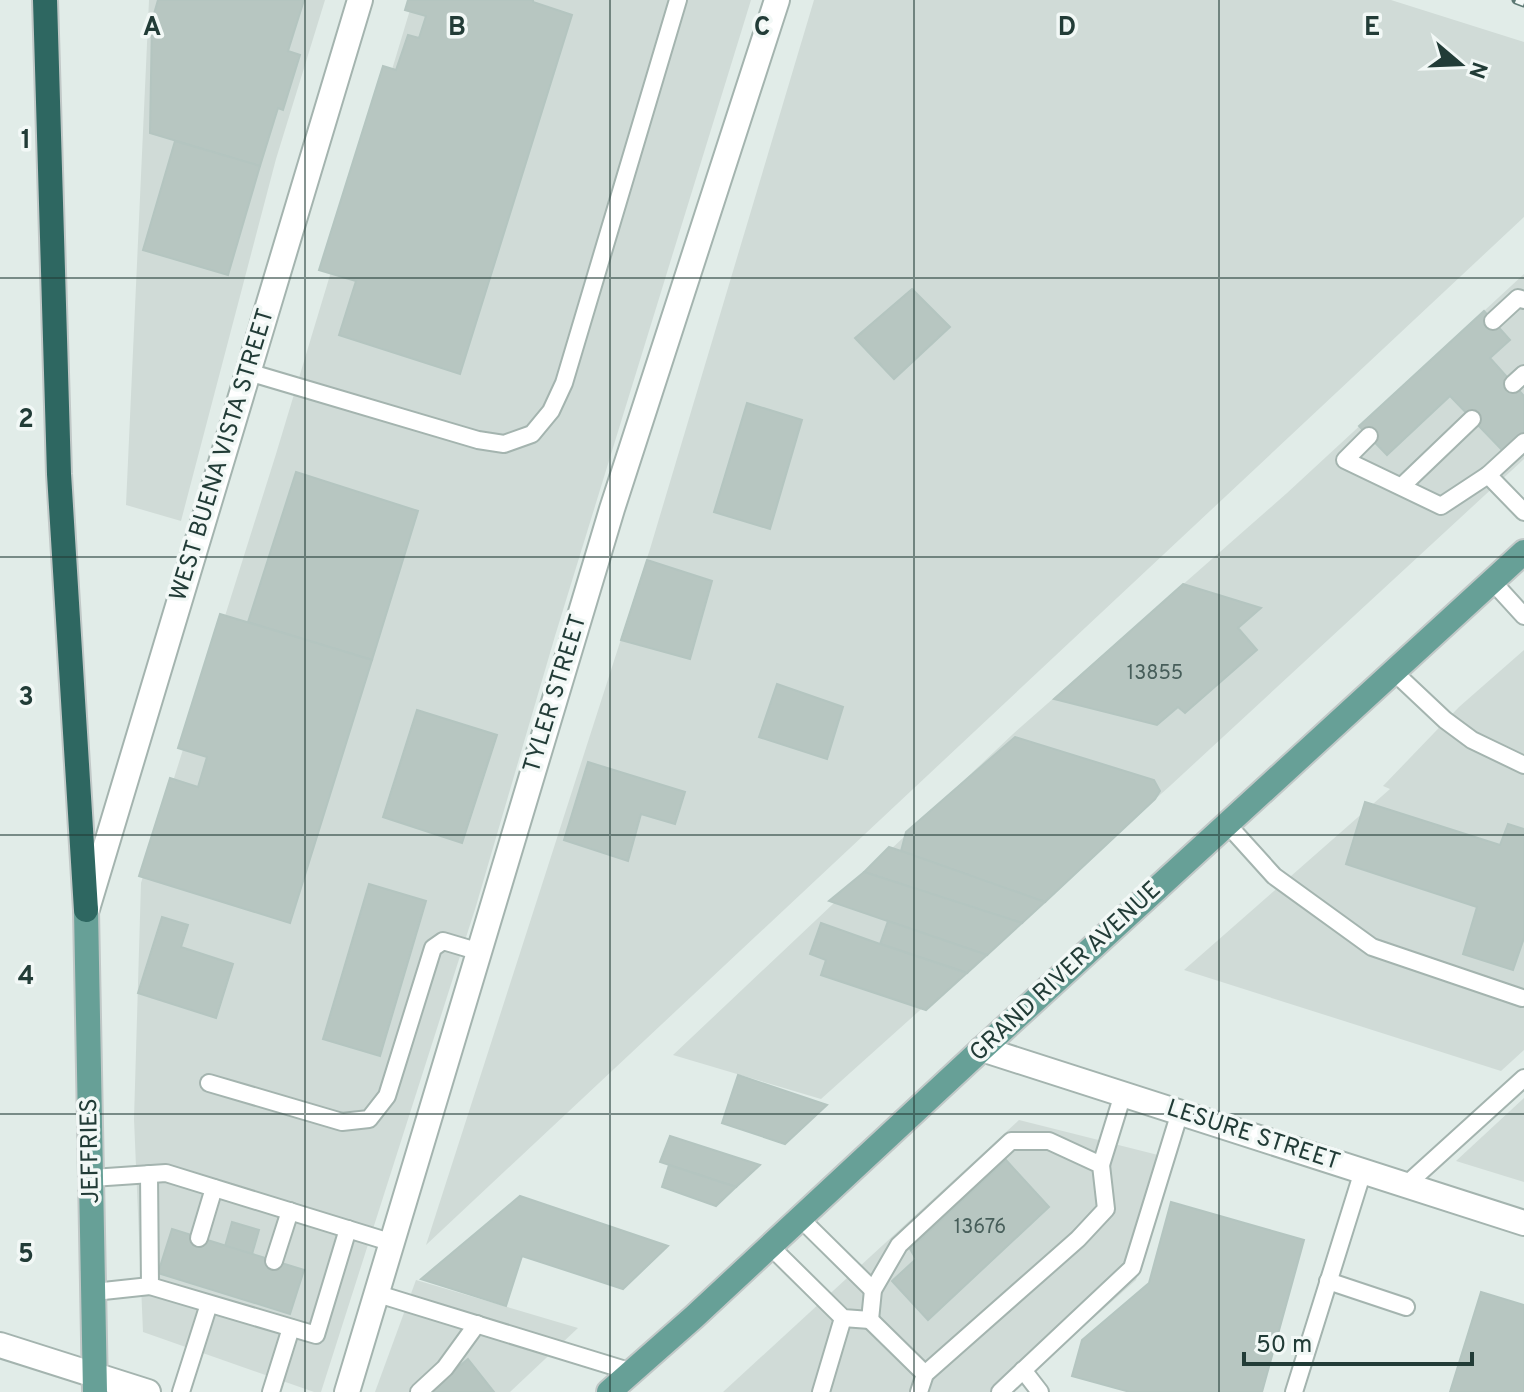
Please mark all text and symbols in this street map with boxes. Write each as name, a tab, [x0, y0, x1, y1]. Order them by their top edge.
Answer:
text: A	[143, 12, 161, 45]
text: B	[448, 12, 466, 45]
text: C	[754, 12, 770, 45]
text: D	[1058, 12, 1076, 45]
text: E	[1364, 12, 1380, 45]
north arrow	[1420, 24, 1500, 104]
text: N	[1461, 58, 1492, 82]
text: 1	[21, 125, 31, 158]
street label: WEST BUENA VISTA STREET	[164, 305, 282, 605]
text: 2	[18, 404, 34, 437]
street label: TYLER STREET	[518, 611, 594, 777]
house number: 13855	[1127, 661, 1183, 687]
text: 3	[18, 682, 34, 715]
street label: GRAND RIVER AVENUE	[964, 876, 1168, 1068]
text: 4	[18, 961, 34, 994]
street label: LESURE STREET	[1162, 1094, 1344, 1178]
street label: JEFFRIES	[75, 1098, 107, 1204]
house number: 13676	[954, 1215, 1006, 1241]
text: 5	[18, 1239, 34, 1272]
scale bar	[1244, 1316, 1472, 1366]
text: 50 m	[1256, 1331, 1312, 1361]

